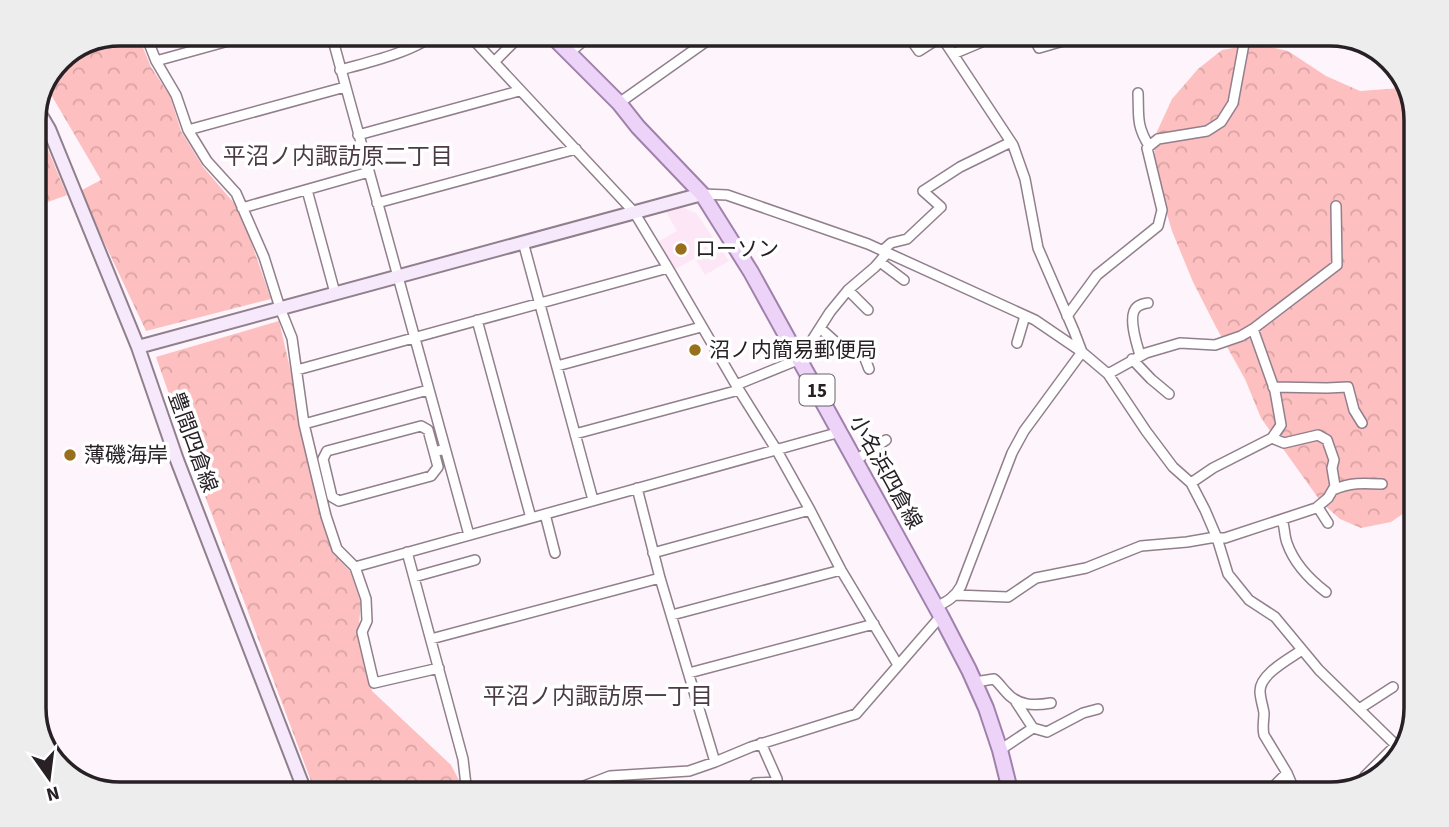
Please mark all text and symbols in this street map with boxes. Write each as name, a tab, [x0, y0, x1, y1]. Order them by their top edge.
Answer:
district label: 平沼ノ内諏訪原二丁目	[223, 140, 453, 173]
place label: ローソン	[695, 234, 779, 264]
marker: ローソン	[673, 241, 689, 257]
place label: 沼ノ内簡易郵便局	[709, 335, 877, 365]
marker: 沼ノ内簡易郵便局	[687, 342, 703, 358]
road number: 15	[800, 374, 834, 406]
street label: 豊間四倉線	[161, 388, 225, 496]
street label: 小名浜四倉線	[842, 410, 930, 534]
place label: 薄磯海岸	[84, 440, 168, 470]
marker: 薄磯海岸	[62, 447, 78, 463]
district label: 平沼ノ内諏訪原一丁目	[483, 680, 713, 713]
north arrow	[14, 743, 84, 813]
text: N	[43, 778, 62, 808]

